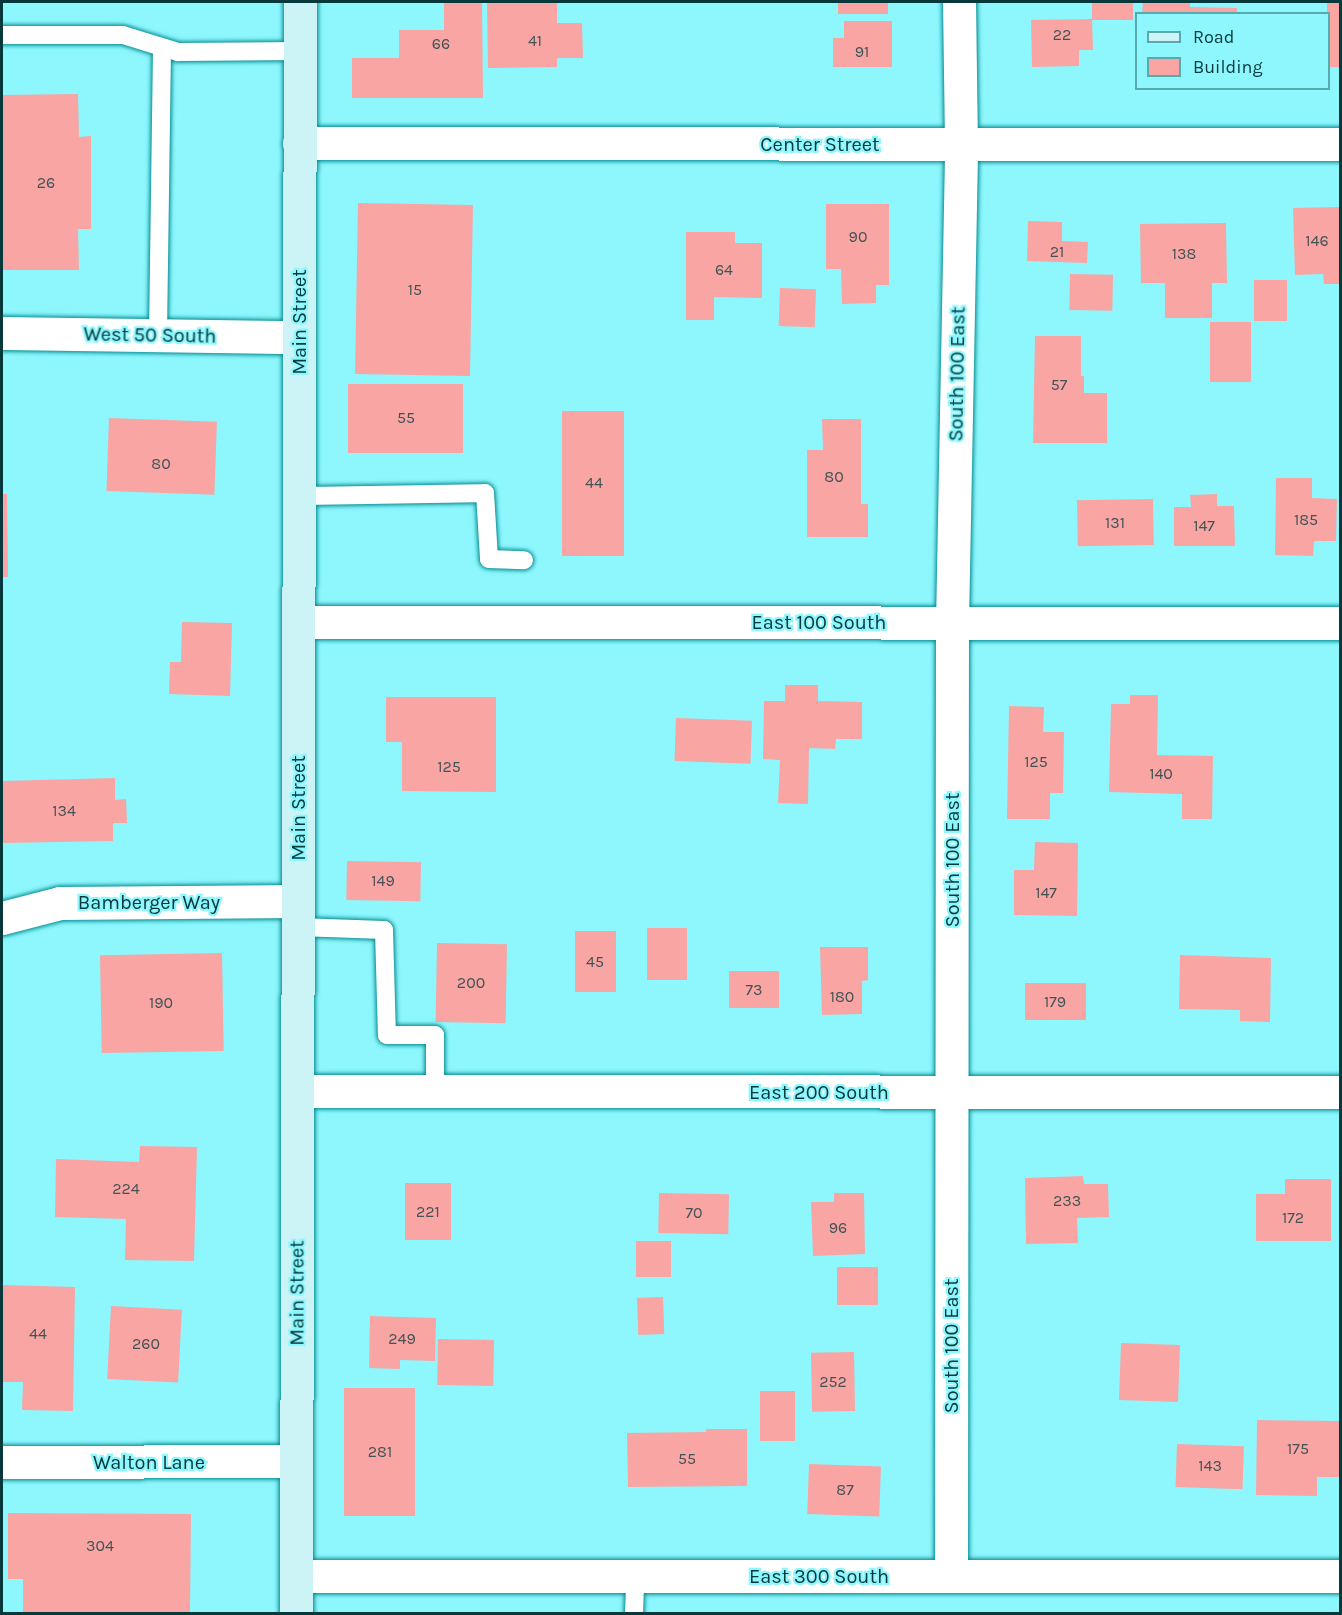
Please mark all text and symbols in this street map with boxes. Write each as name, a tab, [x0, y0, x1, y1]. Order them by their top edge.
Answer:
legend	[1135, 12, 1330, 90]
house number: 22	[1053, 25, 1071, 45]
text: Road	[1193, 26, 1234, 48]
house number: 41	[528, 31, 542, 51]
house number: 66	[432, 34, 450, 54]
house number: 91	[855, 42, 869, 62]
text: Building	[1193, 56, 1263, 78]
street label: Center Street	[760, 132, 880, 156]
house number: 26	[37, 173, 55, 193]
house number: 90	[849, 227, 867, 247]
house number: 146	[1305, 231, 1329, 251]
house number: 21	[1050, 242, 1064, 262]
house number: 138	[1172, 244, 1196, 264]
house number: 64	[715, 260, 733, 280]
street label: Main Street	[287, 269, 311, 375]
house number: 15	[408, 280, 422, 300]
street label: South 100 East	[944, 306, 970, 442]
street label: West 50 South	[83, 322, 217, 348]
house number: 57	[1051, 375, 1067, 395]
house number: 55	[397, 408, 415, 428]
house number: 80	[151, 454, 171, 474]
house number: 80	[824, 467, 844, 487]
house number: 44	[585, 473, 603, 493]
house number: 185	[1294, 510, 1318, 530]
house number: 131	[1105, 513, 1125, 533]
house number: 147	[1193, 516, 1215, 536]
street label: East 100 South	[752, 610, 886, 634]
house number: 125	[1024, 752, 1048, 772]
street label: Main Street	[286, 755, 310, 861]
house number: 125	[437, 757, 461, 777]
house number: 140	[1149, 764, 1173, 784]
street label: South 100 East	[940, 793, 964, 927]
house number: 134	[52, 801, 76, 821]
house number: 149	[371, 871, 395, 891]
house number: 147	[1035, 883, 1057, 903]
street label: Bamberger Way	[78, 890, 220, 914]
house number: 45	[586, 952, 604, 972]
house number: 200	[457, 973, 485, 993]
house number: 73	[746, 980, 762, 1000]
house number: 180	[830, 987, 854, 1007]
house number: 179	[1044, 992, 1066, 1012]
house number: 190	[149, 993, 173, 1013]
street label: East 200 South	[749, 1080, 889, 1104]
house number: 224	[112, 1179, 140, 1199]
house number: 233	[1053, 1191, 1081, 1211]
house number: 221	[416, 1202, 440, 1222]
house number: 70	[685, 1203, 703, 1223]
house number: 172	[1282, 1208, 1304, 1228]
house number: 96	[829, 1218, 847, 1238]
street label: Main Street	[285, 1240, 309, 1346]
street label: South 100 East	[939, 1279, 963, 1413]
house number: 44	[29, 1324, 47, 1344]
house number: 249	[388, 1329, 416, 1349]
house number: 260	[132, 1334, 160, 1354]
house number: 252	[819, 1372, 847, 1392]
house number: 175	[1287, 1439, 1309, 1459]
house number: 281	[368, 1442, 392, 1462]
house number: 55	[678, 1449, 696, 1469]
street label: Walton Lane	[93, 1450, 205, 1474]
house number: 143	[1198, 1456, 1222, 1476]
house number: 87	[836, 1480, 854, 1500]
house number: 304	[86, 1536, 114, 1556]
street label: East 300 South	[749, 1564, 889, 1588]

